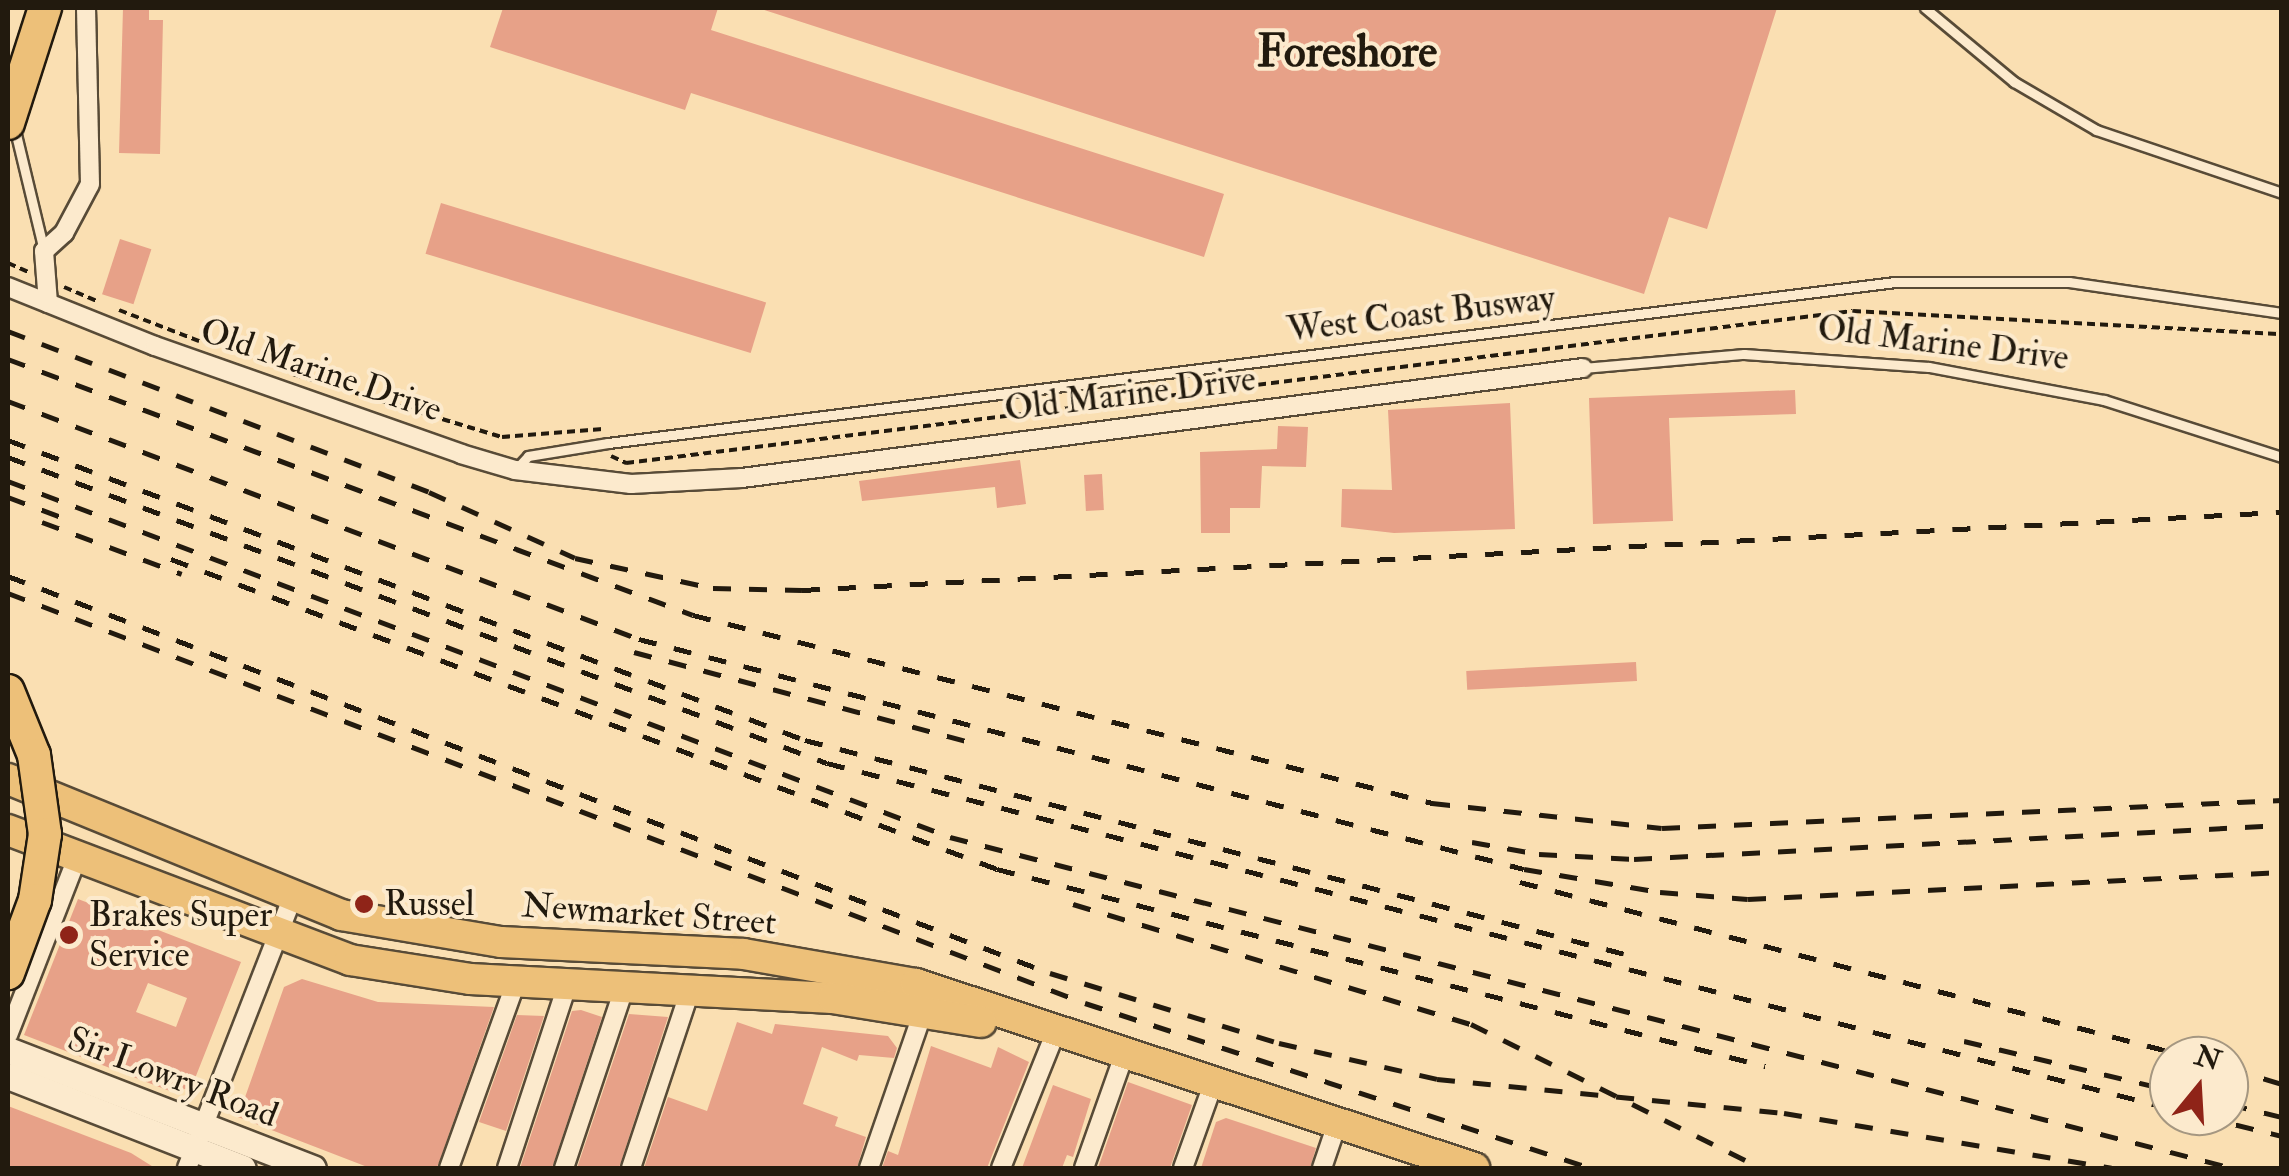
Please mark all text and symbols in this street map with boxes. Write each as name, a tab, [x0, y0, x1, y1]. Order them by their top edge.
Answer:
district label: Foreshore	[1257, 26, 1437, 80]
street label: West Coast Busway	[1285, 277, 1557, 351]
street label: Old Marine Drive	[1815, 307, 2071, 379]
street label: Old Marine Drive	[195, 309, 447, 431]
street label: Old Marine Drive	[1002, 358, 1258, 430]
place label: Russel	[384, 883, 474, 925]
street label: Newmarket Street	[520, 884, 778, 944]
marker: Russel	[353, 893, 375, 915]
place label: Brakes Super Service	[89, 894, 272, 976]
marker: Brakes Super Service	[58, 924, 80, 946]
street label: Sir Lowry Road	[62, 1018, 284, 1136]
north arrow	[2149, 1036, 2249, 1136]
text: N	[2190, 1038, 2225, 1079]

